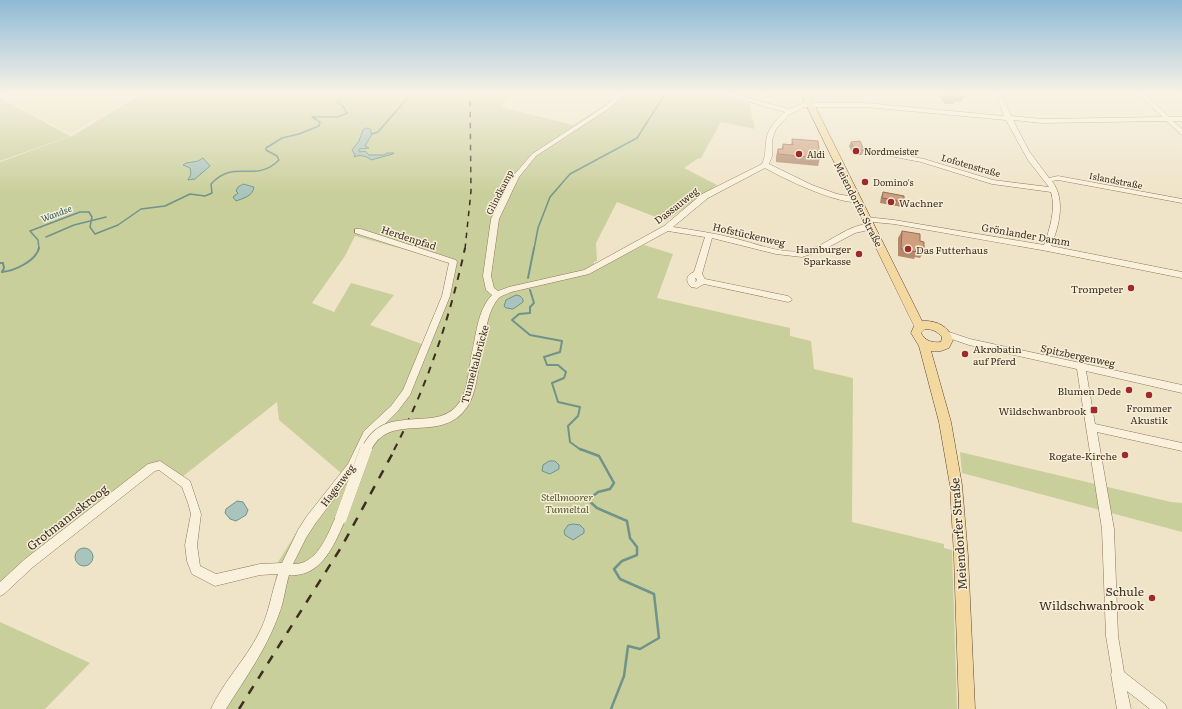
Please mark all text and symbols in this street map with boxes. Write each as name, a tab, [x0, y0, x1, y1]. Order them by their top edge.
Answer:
place label: Nordmeister	[864, 144, 919, 158]
marker: Nordmeister	[851, 146, 861, 156]
place label: Aldi	[807, 147, 825, 161]
marker: Aldi	[794, 149, 804, 159]
street label: Lofotenstraße	[940, 150, 1002, 180]
street label: Meiendorfer Straße	[831, 159, 887, 249]
street label: Glindkamp	[482, 167, 516, 217]
street label: Islandstraße	[1088, 168, 1144, 192]
place label: Domino's	[873, 175, 914, 189]
marker: Domino's	[860, 177, 870, 187]
street label: Dassauweg	[651, 183, 702, 227]
place label: Wachner	[899, 195, 943, 210]
marker: Wachner	[886, 197, 896, 207]
water label: Wandse	[38, 201, 74, 225]
street label: Hofstückenweg	[711, 218, 787, 250]
street label: Grönlander Damm	[980, 219, 1072, 249]
street label: Herdenpfad	[380, 221, 438, 253]
place label: Hamburger Sparkasse	[796, 241, 851, 268]
place label: Das Futterhaus	[916, 242, 988, 257]
marker: Das Futterhaus	[903, 244, 913, 254]
marker: Hamburger Sparkasse	[854, 249, 864, 259]
place label: Trompeter	[1071, 281, 1123, 296]
marker: Trompeter	[1126, 283, 1136, 293]
street label: Tunneltalbrücke	[456, 323, 492, 405]
street label: Spitzbergenweg	[1039, 340, 1117, 370]
place label: Akrobatin auf Pferd	[973, 341, 1022, 368]
marker: Akrobatin auf Pferd	[960, 349, 970, 359]
place label: Blumen Dede	[1057, 383, 1121, 398]
marker: Blumen Dede	[1124, 385, 1134, 395]
marker: Frommer Akustik	[1144, 390, 1154, 400]
place label: Frommer Akustik	[1126, 400, 1172, 427]
place label: Wildschwanbrook	[999, 403, 1087, 418]
marker: Wildschwanbrook	[1089, 405, 1099, 415]
place label: Rogate-Kirche	[1049, 448, 1117, 463]
marker: Rogate-Kirche	[1120, 450, 1130, 460]
street label: Hagenweg	[316, 460, 358, 509]
street label: Meiendorfer Straße	[945, 477, 971, 591]
street label: Grotmannskroog	[23, 479, 112, 554]
park label: Stellmoorer Tunneltal	[541, 489, 593, 516]
place label: Schule Wildschwanbrook	[1039, 582, 1145, 614]
marker: Schule Wildschwanbrook	[1147, 593, 1157, 603]

